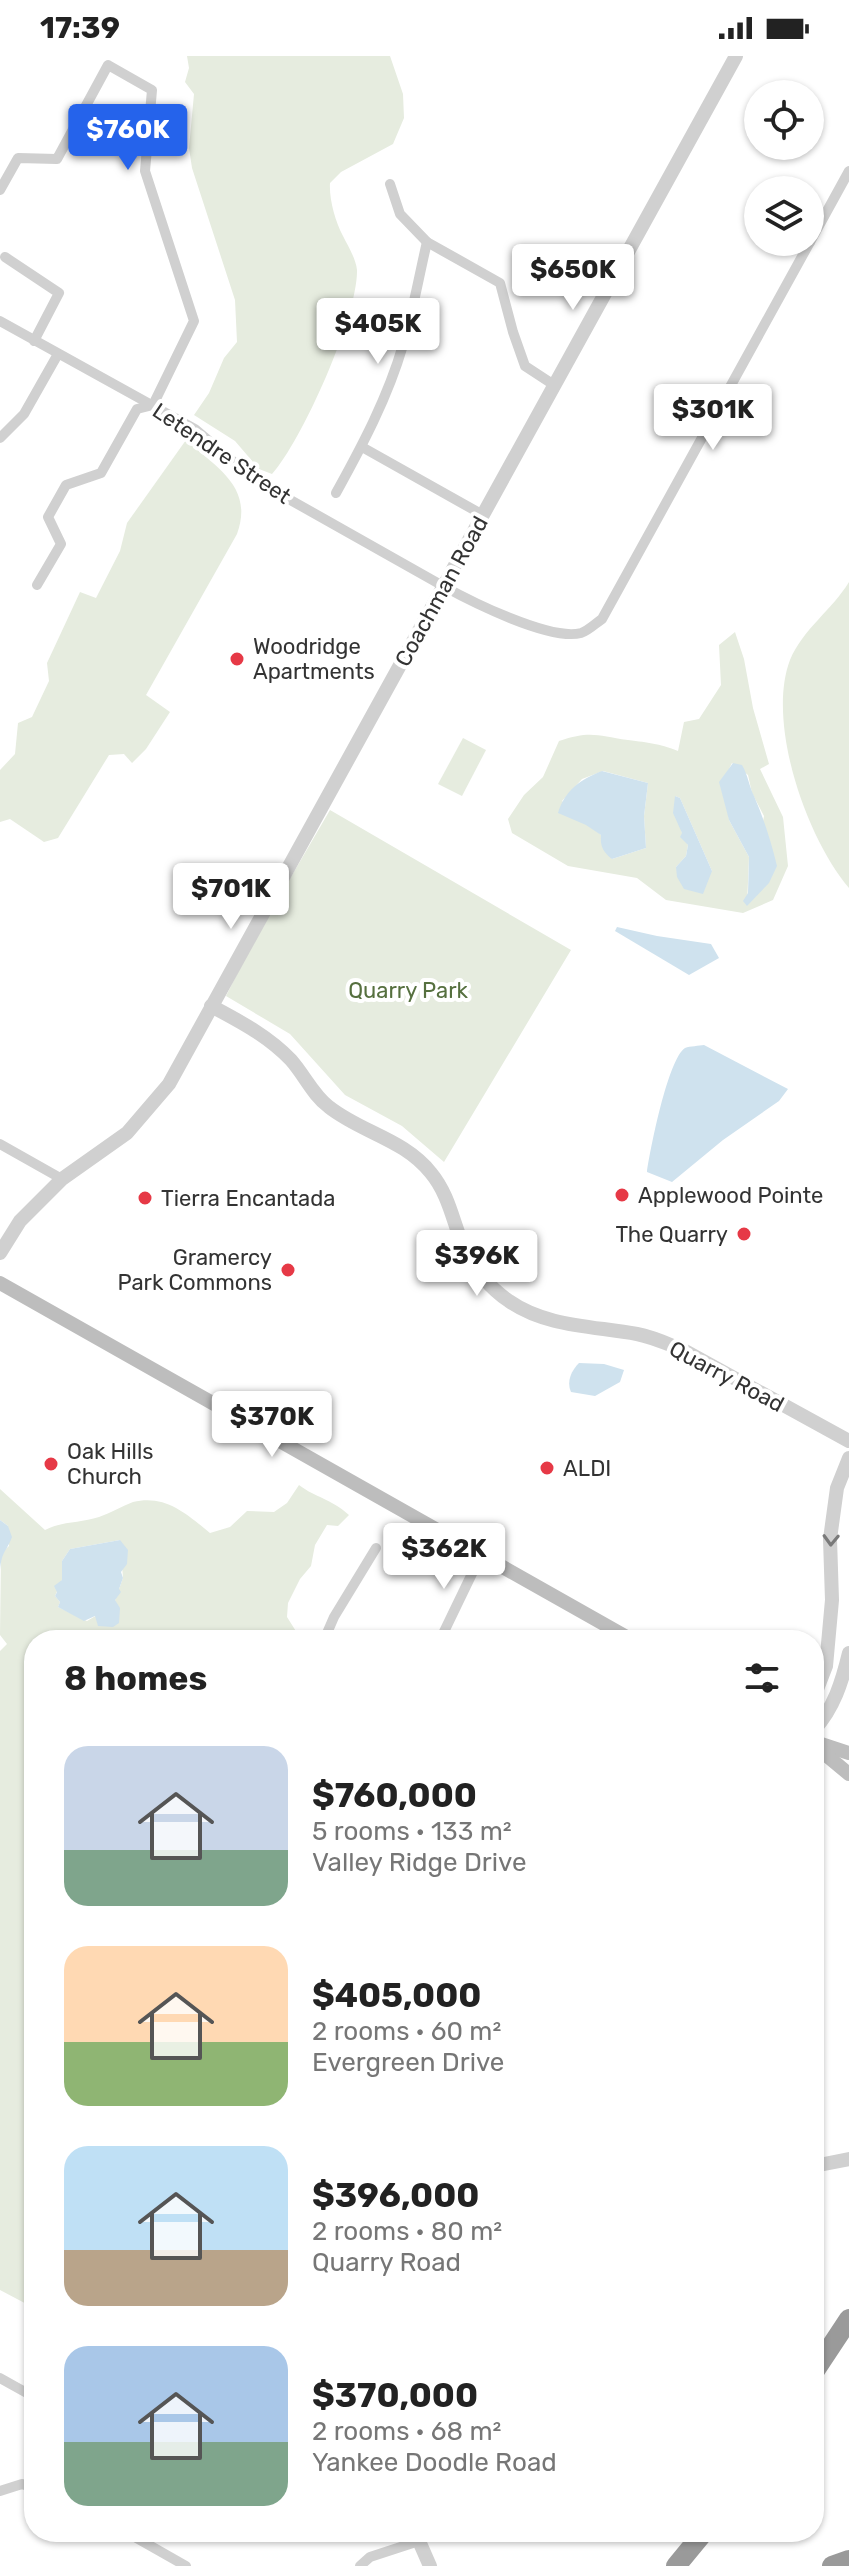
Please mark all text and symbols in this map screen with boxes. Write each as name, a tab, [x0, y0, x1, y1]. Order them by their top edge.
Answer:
text: 17:39	[40, 10, 120, 46]
map controls	[744, 80, 824, 256]
button: locate	[744, 80, 824, 160]
pin: $760K	[72, 104, 184, 172]
text: $760K	[86, 114, 170, 145]
button: layers	[744, 176, 824, 256]
pin: $650K	[517, 244, 629, 312]
text: $650K	[530, 254, 616, 285]
pin: $405K	[322, 298, 434, 366]
text: $405K	[335, 308, 421, 339]
pin: $301K	[657, 384, 769, 452]
text: $301K	[672, 394, 754, 425]
street label: Letendre Street	[147, 397, 296, 510]
street label: Coachman Road	[389, 511, 494, 671]
place label: Woodridge Apartments	[253, 633, 375, 685]
marker: Woodridge Apartments	[228, 650, 246, 668]
pin: $701K	[175, 863, 287, 931]
text: $701K	[191, 873, 271, 904]
park label: Quarry Park	[348, 977, 469, 1004]
place label: Applewood Pointe	[638, 1182, 823, 1209]
place label: Tierra Encantada	[161, 1185, 336, 1212]
marker: Applewood Pointe	[613, 1186, 631, 1204]
marker: Tierra Encantada	[136, 1189, 154, 1207]
place label: The Quarry	[615, 1221, 728, 1248]
marker: The Quarry	[735, 1225, 753, 1243]
pin: $396K	[421, 1230, 533, 1298]
text: $396K	[434, 1240, 520, 1271]
place label: Gramercy Park Commons	[117, 1244, 272, 1296]
marker: Gramercy Park Commons	[279, 1261, 297, 1279]
street label: Quarry Road	[665, 1335, 789, 1418]
pin: $370K	[216, 1391, 328, 1459]
text: $370K	[230, 1401, 314, 1432]
place label: Oak Hills Church	[67, 1438, 154, 1490]
marker: Oak Hills Church	[42, 1455, 60, 1473]
place label: ALDI	[563, 1455, 611, 1482]
marker: ALDI	[538, 1459, 556, 1477]
pin: $362K	[388, 1523, 500, 1591]
text: $362K	[401, 1533, 487, 1564]
one-way arrow	[823, 1534, 840, 1547]
icon: filters	[740, 1656, 784, 1700]
text: 8 homes	[64, 1658, 207, 1699]
text: $760,000	[312, 1775, 477, 1816]
icon: home	[128, 1778, 224, 1874]
text: 5 rooms · 133 m²	[312, 1816, 512, 1847]
text: Valley Ridge Drive	[312, 1847, 526, 1878]
text: $405,000	[312, 1975, 481, 2016]
icon: home	[128, 1978, 224, 2074]
text: 2 rooms · 60 m²	[312, 2016, 501, 2047]
text: Evergreen Drive	[312, 2047, 504, 2078]
text: $396,000	[312, 2175, 479, 2216]
icon: home	[128, 2178, 224, 2274]
text: 2 rooms · 80 m²	[312, 2216, 502, 2247]
text: Quarry Road	[312, 2247, 461, 2278]
text: $370,000	[312, 2375, 478, 2416]
icon: home	[128, 2378, 224, 2474]
text: 2 rooms · 68 m²	[312, 2416, 501, 2447]
text: Yankee Doodle Road	[312, 2447, 557, 2478]

